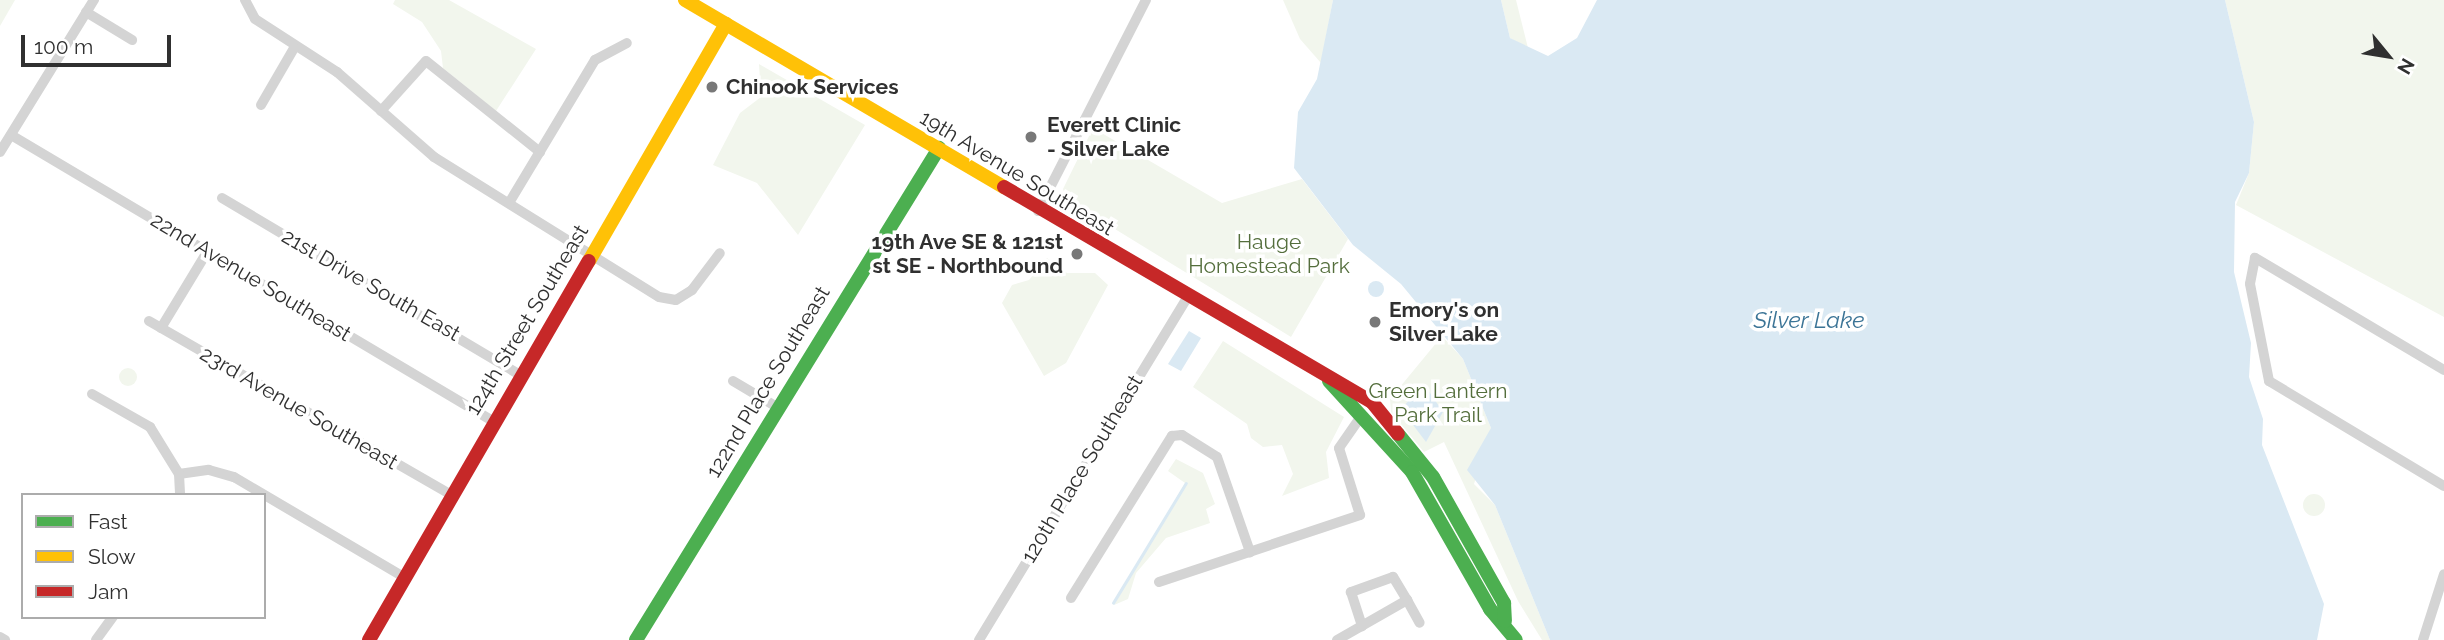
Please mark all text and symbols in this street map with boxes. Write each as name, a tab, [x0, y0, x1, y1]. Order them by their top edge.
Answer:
scale bar	[24, 21, 175, 65]
north arrow	[2353, 21, 2423, 91]
text: 100 m	[34, 34, 93, 59]
text: N	[2393, 55, 2419, 78]
place label: Chinook Services	[726, 74, 899, 100]
marker: Chinook Services	[704, 79, 720, 95]
street label: 19th Avenue Southeast	[915, 105, 1119, 241]
place label: Everett Clinic - Silver Lake	[1047, 112, 1181, 162]
marker: Everett Clinic - Silver Lake	[1021, 127, 1041, 147]
street label: 22nd Avenue Southeast	[146, 207, 356, 347]
street label: 124th Street Southeast	[460, 220, 594, 420]
street label: 21st Drive South East	[277, 224, 465, 346]
place label: 19th Ave SE & 121st st SE - Northbound	[871, 229, 1063, 279]
park label: Hauge Homestead Park	[1188, 229, 1350, 279]
marker: 19th Ave SE & 121st st SE - Northbound	[1069, 246, 1085, 262]
street label: 122nd Place Southeast	[701, 282, 835, 482]
place label: Emory's on Silver Lake	[1389, 297, 1499, 347]
water label: Silver Lake	[1753, 306, 1865, 334]
marker: Emory's on Silver Lake	[1367, 314, 1383, 330]
street label: 23rd Avenue Southeast	[195, 341, 403, 475]
street label: 120th Place Southeast	[1016, 371, 1148, 567]
park label: Green Lantern Park Trail	[1369, 378, 1507, 428]
legend	[21, 493, 266, 619]
text: Fast	[88, 509, 128, 534]
text: Slow	[88, 544, 136, 569]
text: Jam	[88, 579, 129, 604]

